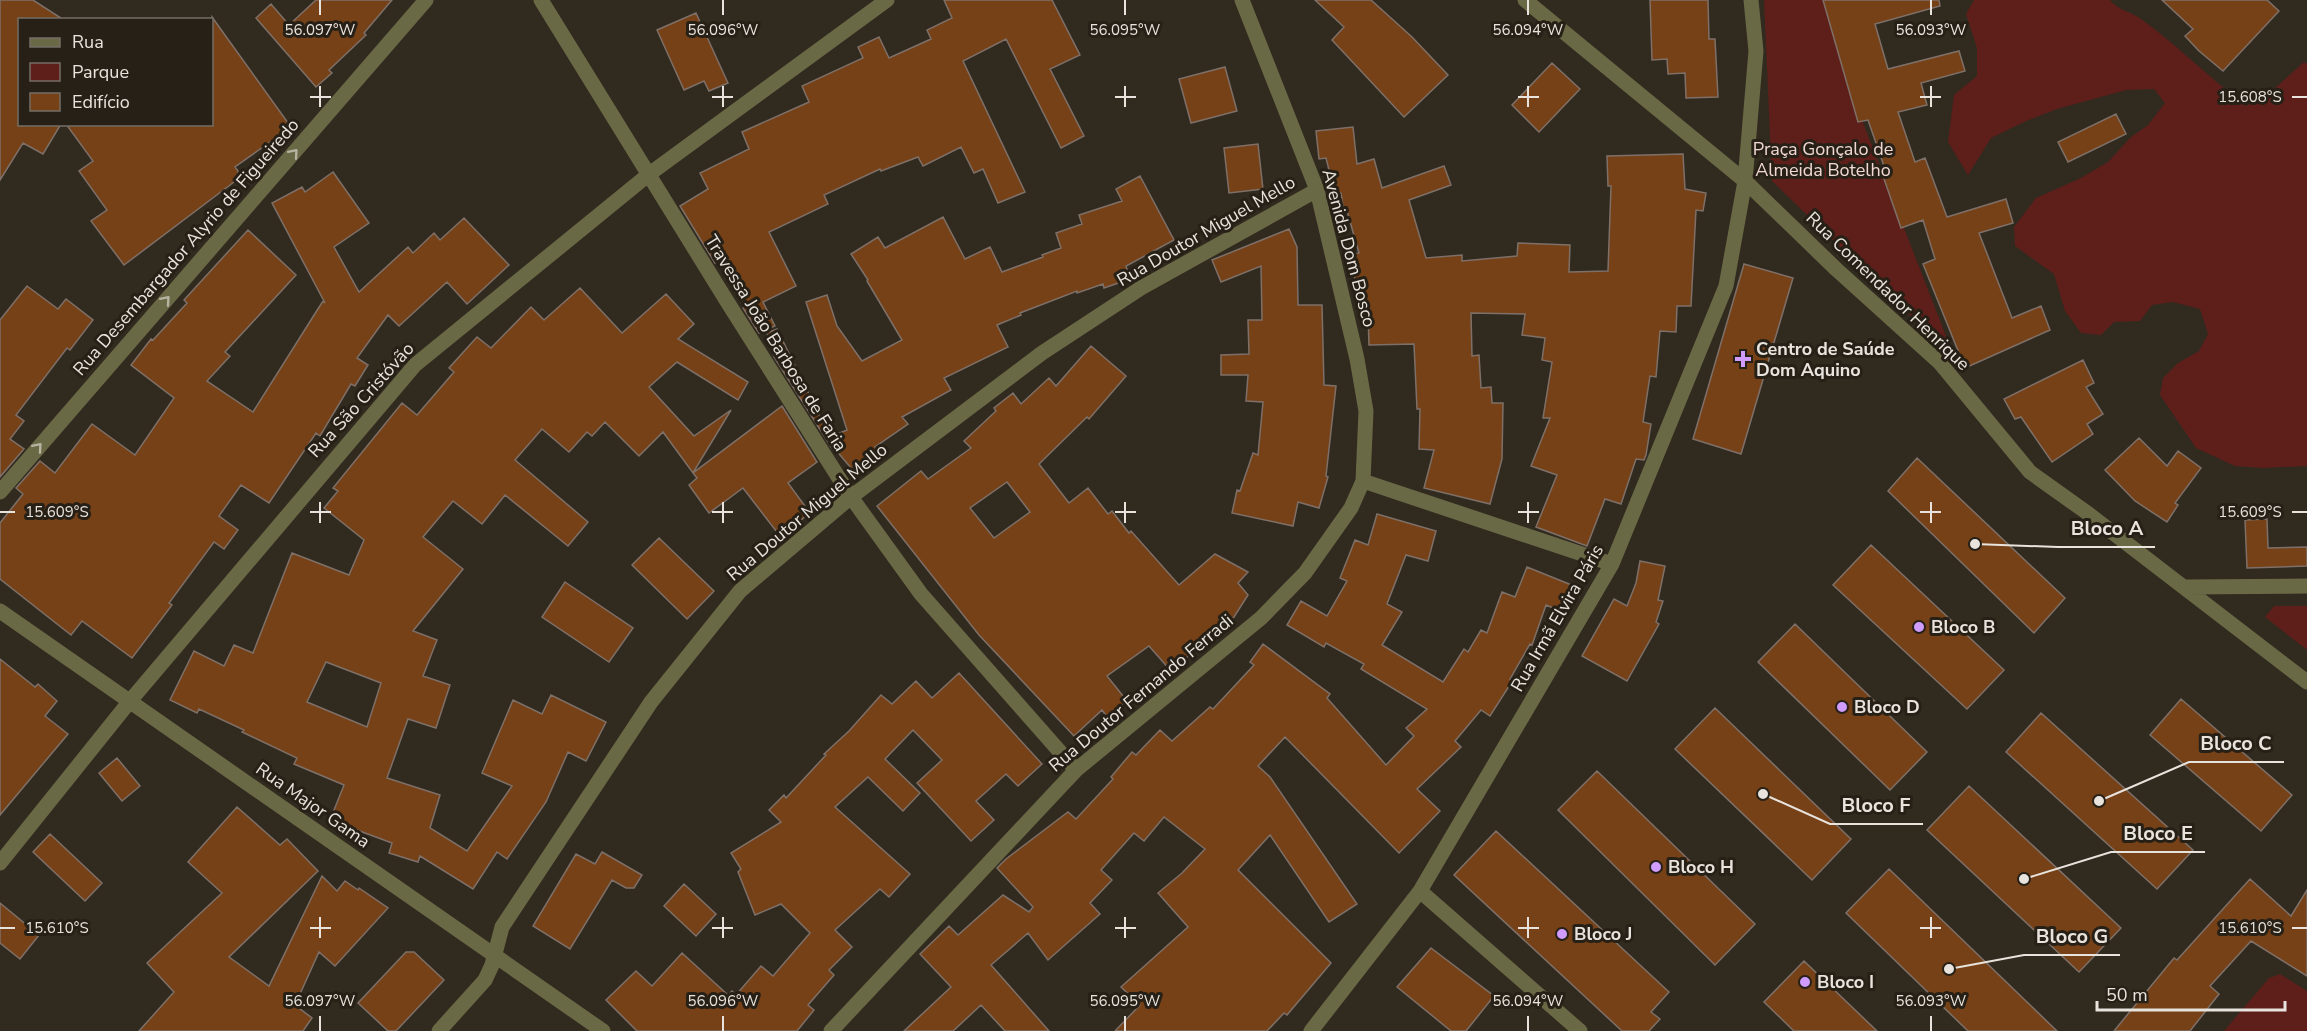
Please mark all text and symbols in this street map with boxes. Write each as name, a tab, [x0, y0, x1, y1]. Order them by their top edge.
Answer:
legend	[18, 18, 213, 126]
text: 56.097°W	[285, 20, 356, 40]
text: 56.096°W	[688, 20, 759, 40]
text: 56.095°W	[1090, 20, 1161, 40]
text: 56.094°W	[1493, 20, 1564, 40]
text: 56.093°W	[1896, 20, 1967, 40]
text: Rua	[72, 30, 104, 54]
text: Parque	[72, 60, 129, 84]
text: 15.608°S	[2218, 87, 2282, 107]
text: Edifício	[72, 90, 130, 114]
street label: Rua Desembargador Alyrio de Figueiredo	[68, 113, 304, 381]
park label: Praça Gonçalo de Almeida Botelho	[1753, 137, 1893, 182]
one-way arrow	[287, 149, 298, 160]
street label: Avenida Dom Bosco	[1316, 166, 1382, 330]
street label: Rua Doutor Miguel Mello	[1112, 170, 1300, 292]
street label: Rua Comendador Henrique	[1801, 206, 1975, 376]
street label: Travessa João Barbosa de Faria	[699, 230, 853, 456]
one-way arrow	[159, 296, 170, 307]
street label: Rua São Cristóvão	[303, 337, 419, 463]
place label: Centro de Saúde Dom Aquino	[1756, 337, 1895, 382]
marker: Centro de Saúde Dom Aquino	[1734, 350, 1752, 368]
street label: Rua Doutor Miguel Mello	[722, 438, 892, 586]
one-way arrow	[31, 444, 42, 454]
text: 15.609°S	[25, 502, 89, 522]
text: 15.609°S	[2218, 502, 2282, 522]
callout: Bloco A	[2058, 509, 2155, 547]
text: Bloco A	[2071, 515, 2143, 542]
street label: Rua Irmã Elvira Páris	[1505, 540, 1609, 696]
street label: Rua Doutor Fernando Ferradi	[1044, 609, 1238, 777]
place label: Bloco B	[1931, 615, 1995, 639]
marker: Bloco B	[1912, 620, 1926, 634]
place label: Bloco D	[1854, 695, 1920, 719]
marker: Bloco D	[1835, 700, 1849, 714]
callout: Bloco C	[2189, 724, 2284, 762]
text: Bloco C	[2200, 730, 2272, 757]
street label: Rua Major Gama	[251, 757, 375, 853]
callout: Bloco F	[1830, 786, 1923, 824]
text: Bloco F	[1842, 792, 1910, 819]
callout: Bloco E	[2111, 814, 2205, 852]
text: Bloco E	[2123, 820, 2193, 847]
place label: Bloco H	[1668, 855, 1734, 879]
marker: Bloco H	[1649, 860, 1663, 874]
callout: Bloco G	[2024, 917, 2120, 955]
text: 15.610°S	[25, 918, 89, 938]
text: 15.610°S	[2218, 918, 2282, 938]
place label: Bloco J	[1574, 922, 1632, 946]
text: Bloco G	[2036, 923, 2108, 950]
marker: Bloco J	[1555, 927, 1569, 941]
place label: Bloco I	[1817, 970, 1874, 994]
scale bar	[2097, 974, 2284, 1012]
marker: Bloco I	[1798, 975, 1812, 989]
text: 50 m	[2106, 983, 2148, 1007]
text: 56.097°W	[285, 991, 356, 1011]
text: 56.096°W	[688, 991, 759, 1011]
text: 56.095°W	[1090, 991, 1161, 1011]
text: 56.094°W	[1493, 991, 1564, 1011]
text: 56.093°W	[1896, 991, 1967, 1011]

